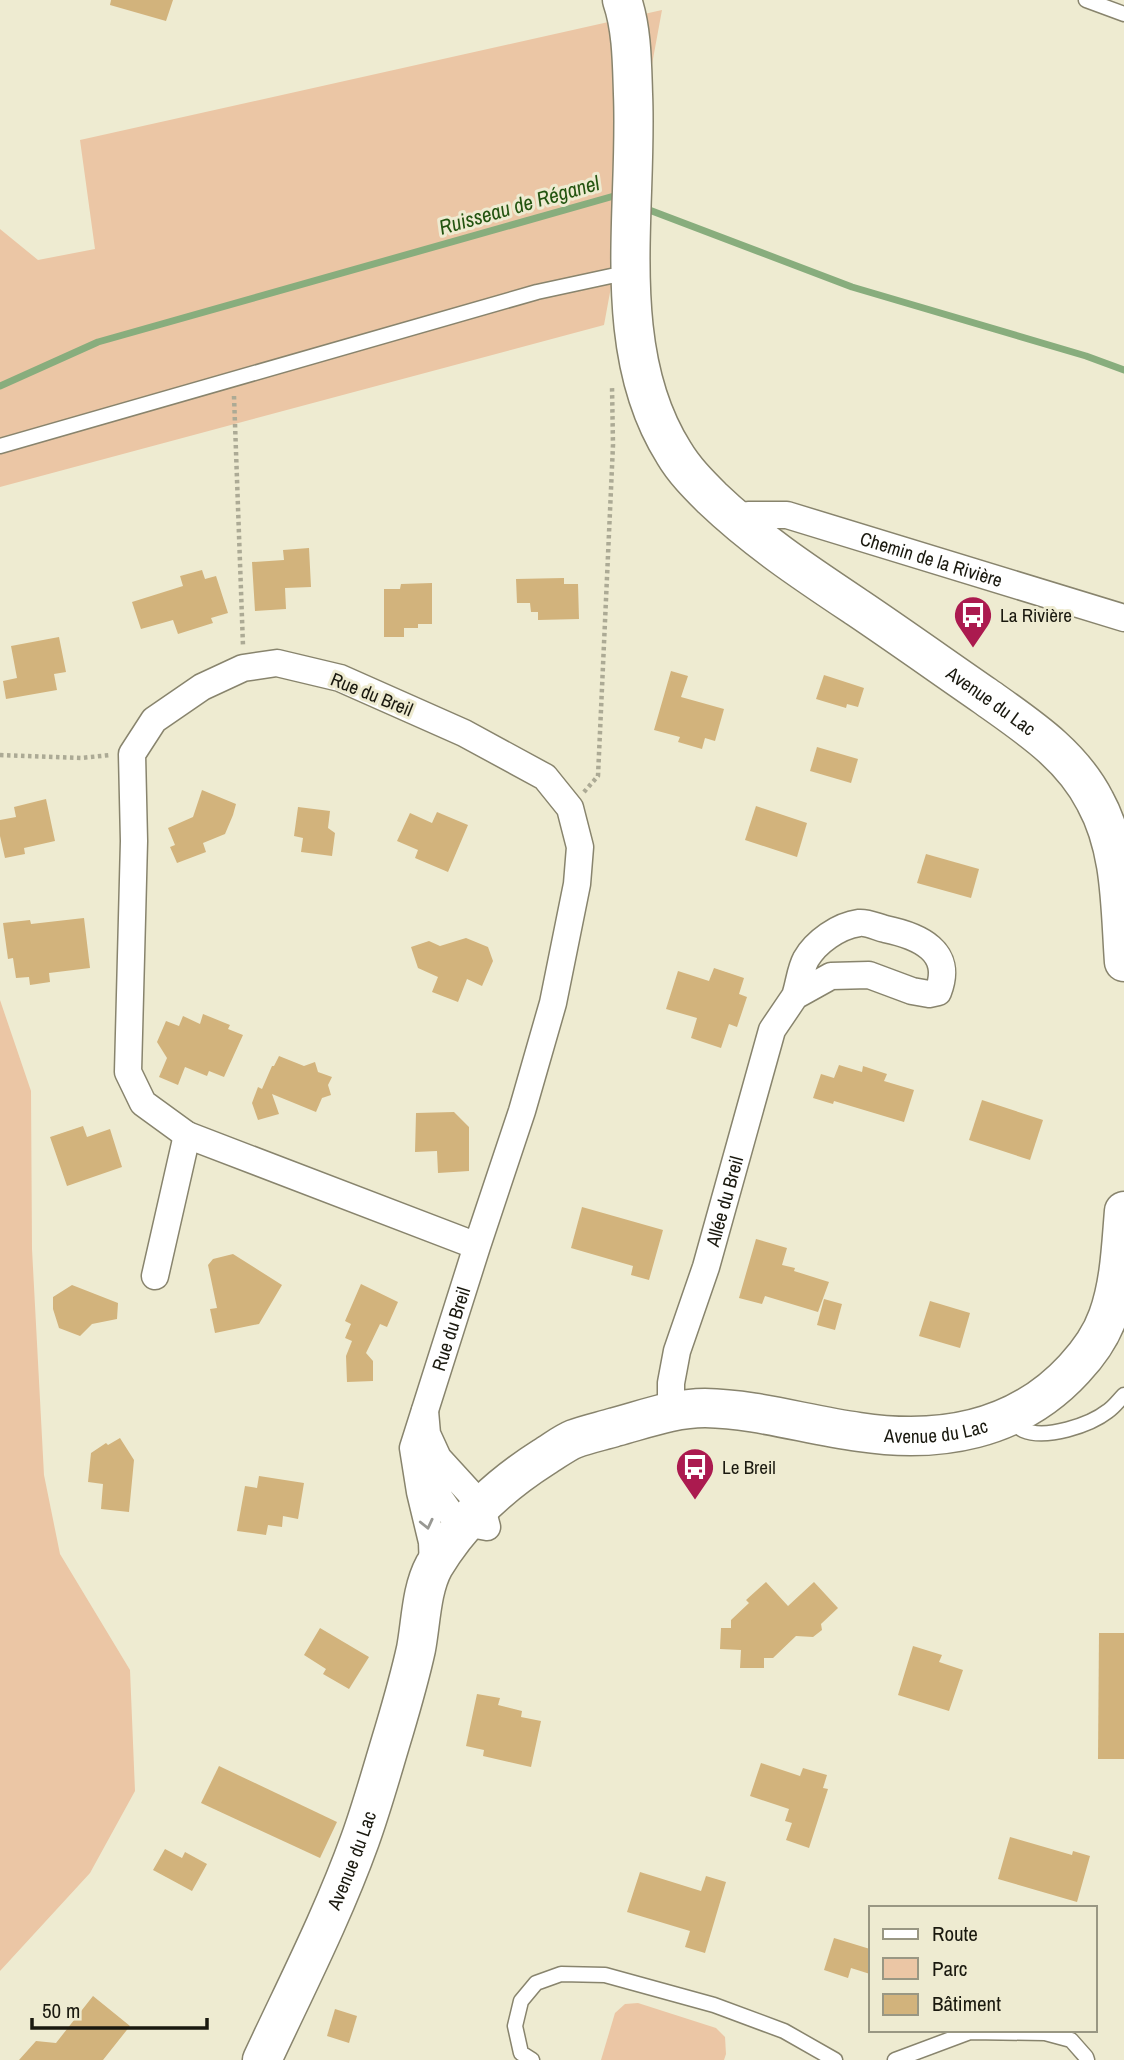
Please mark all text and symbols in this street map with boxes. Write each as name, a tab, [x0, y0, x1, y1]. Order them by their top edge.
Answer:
water label: Ruisseau de Réganel	[435, 168, 604, 242]
street label: Chemin de la Rivière	[857, 525, 1006, 593]
bus stop icon: La Rivière	[952, 594, 994, 649]
place label: La Rivière	[1000, 602, 1072, 628]
street label: Avenue du Lac	[941, 660, 1041, 742]
street label: Rue du Breil	[327, 666, 417, 722]
street label: Allée du Breil	[699, 1153, 749, 1250]
street label: Rue du Breil	[425, 1284, 476, 1374]
street label: Avenue du Lac	[882, 1412, 991, 1449]
bus stop icon: Le Breil	[674, 1446, 716, 1501]
place label: Le Breil	[722, 1454, 776, 1480]
one-way arrow	[419, 1518, 433, 1530]
street label: Avenue du Lac	[320, 1807, 382, 1915]
legend	[869, 1906, 1096, 2032]
text: Route	[932, 1919, 978, 1948]
text: Parc	[932, 1954, 967, 1983]
scale bar	[32, 1986, 206, 2030]
text: Bâtiment	[932, 1989, 1001, 2018]
text: 50 m	[42, 1996, 80, 2025]

